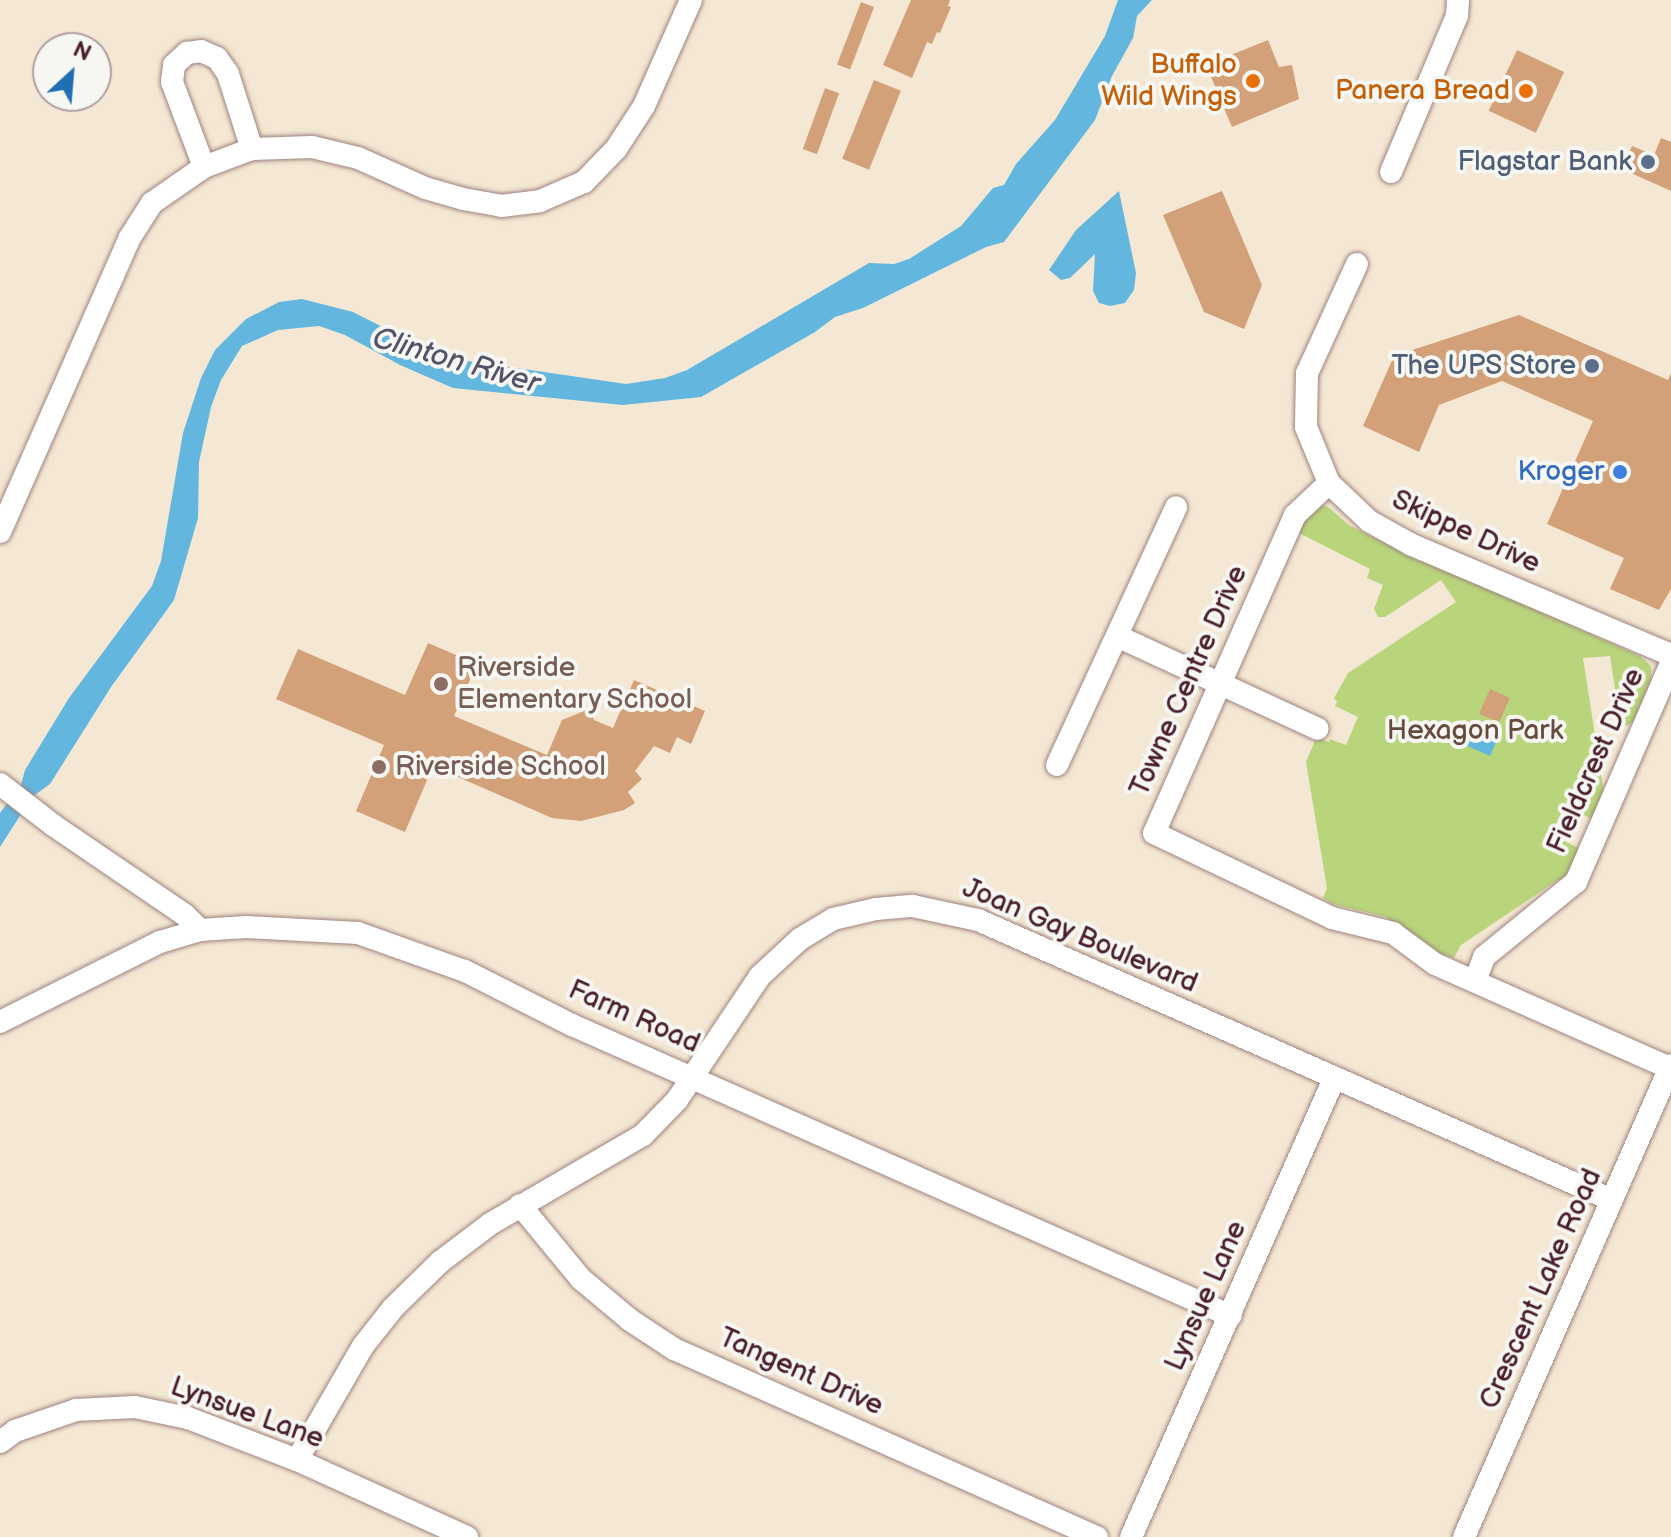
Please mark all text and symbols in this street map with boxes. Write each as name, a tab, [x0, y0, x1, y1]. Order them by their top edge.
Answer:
north arrow	[32, 32, 112, 112]
text: N	[69, 36, 95, 68]
place label: Buffalo Wild Wings	[1100, 48, 1237, 114]
marker: Buffalo Wild Wings	[1244, 72, 1262, 90]
place label: Panera Bread	[1335, 74, 1510, 108]
marker: Panera Bread	[1517, 82, 1535, 100]
place label: Flagstar Bank	[1458, 145, 1632, 179]
marker: Flagstar Bank	[1639, 153, 1657, 171]
water label: Clinton River	[368, 320, 544, 402]
place label: The UPS Store	[1391, 349, 1576, 383]
marker: The UPS Store	[1583, 357, 1601, 375]
place label: Kroger	[1518, 455, 1604, 489]
marker: Kroger	[1611, 463, 1629, 481]
street label: Skippe Drive	[1387, 483, 1545, 581]
street label: Towne Centre Drive	[1123, 561, 1255, 801]
place label: Riverside Elementary School	[457, 651, 694, 717]
street label: Fieldcrest Drive	[1540, 663, 1652, 859]
marker: Riverside Elementary School	[432, 675, 450, 693]
park label: Hexagon Park	[1387, 714, 1563, 748]
place label: Riverside School	[395, 750, 606, 784]
marker: Riverside School	[370, 758, 388, 776]
street label: Joan Gay Boulevard	[957, 871, 1203, 1001]
street label: Farm Road	[563, 973, 705, 1061]
street label: Crescent Lake Road	[1473, 1164, 1609, 1414]
street label: Lynsue Lane	[1158, 1216, 1254, 1376]
street label: Tangent Drive	[714, 1321, 888, 1423]
street label: Lynsue Lane	[166, 1370, 328, 1456]

